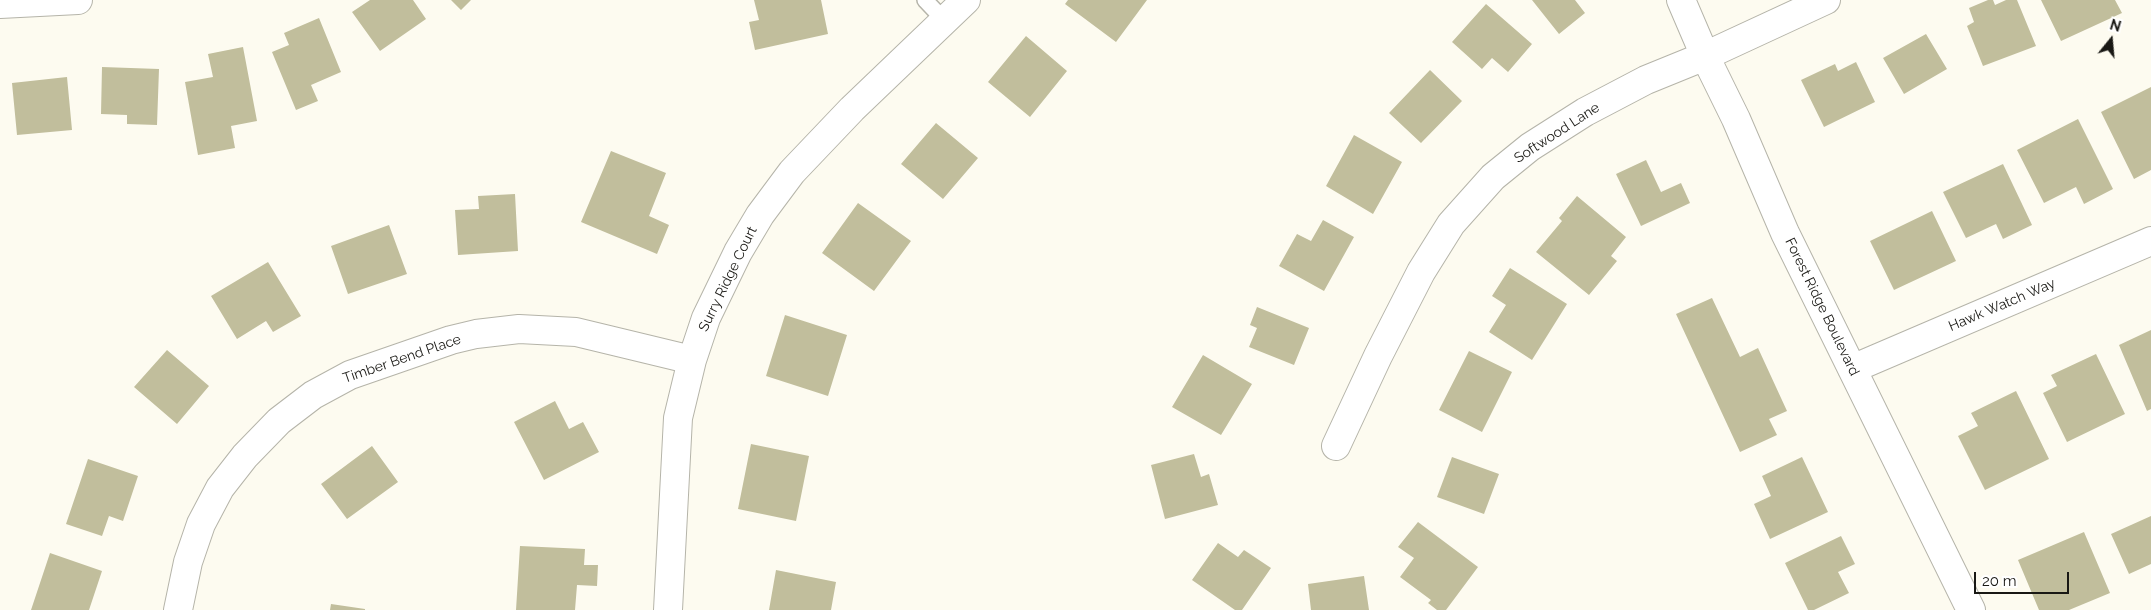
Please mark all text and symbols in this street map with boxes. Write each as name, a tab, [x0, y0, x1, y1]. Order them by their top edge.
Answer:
north arrow	[2086, 15, 2136, 65]
text: N	[2108, 16, 2123, 35]
street label: Softwood Lane	[1511, 99, 1603, 167]
street label: Surry Ridge Court	[695, 224, 761, 334]
street label: Forest Ridge Boulevard	[1781, 235, 1863, 379]
street label: Hawk Watch Way	[1946, 275, 2058, 335]
street label: Timber Bend Place	[341, 331, 463, 387]
scale bar	[1976, 562, 2071, 594]
text: 20 m	[1982, 572, 2017, 590]

